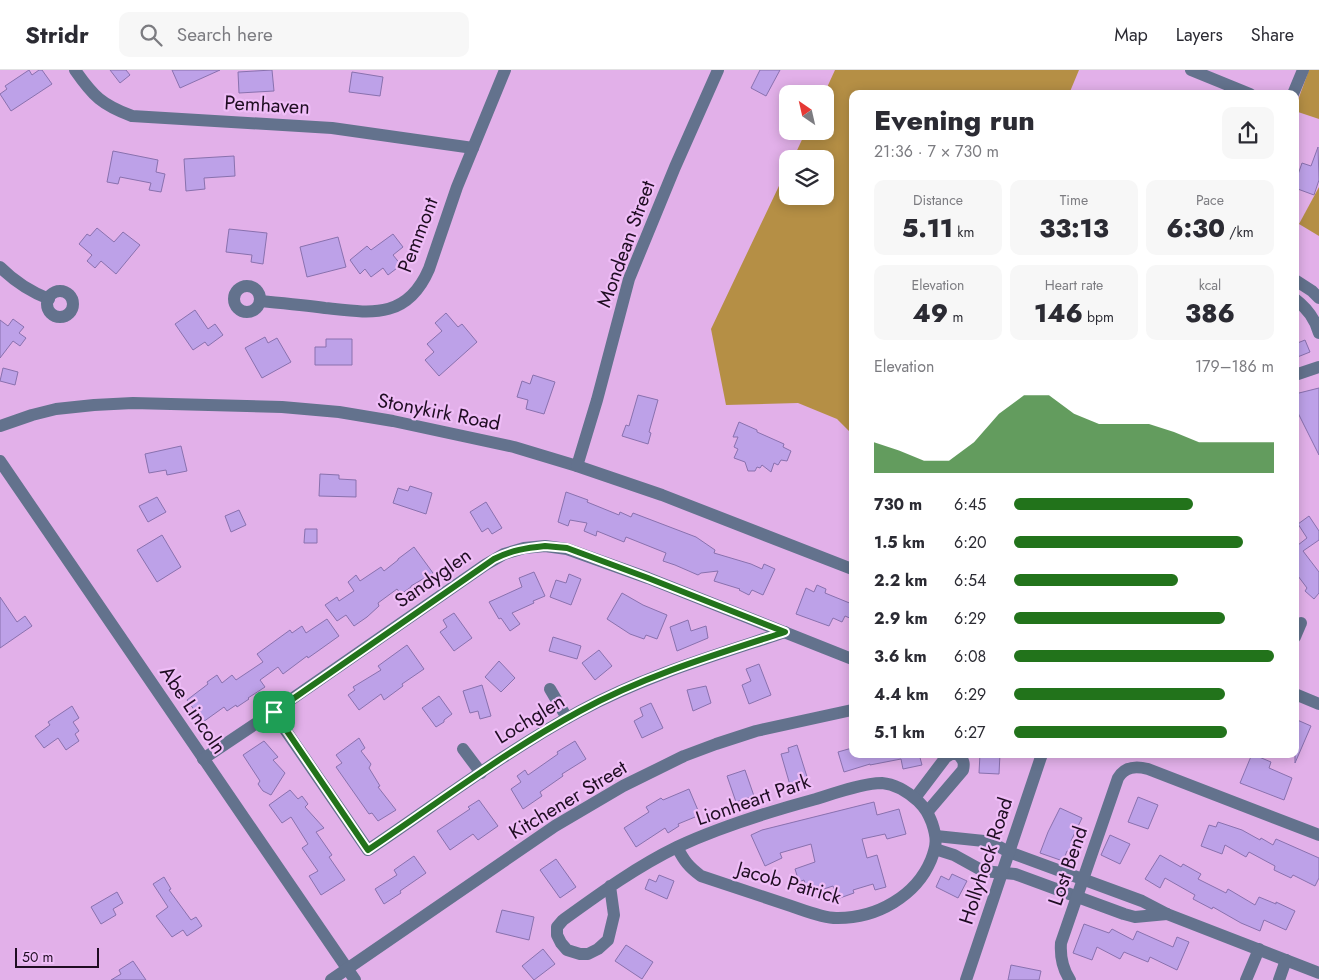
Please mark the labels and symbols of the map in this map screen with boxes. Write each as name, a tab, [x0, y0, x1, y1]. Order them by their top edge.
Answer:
north arrow	[779, 85, 834, 140]
street label: Pemhaven	[224, 88, 310, 122]
street label: Mondean Street	[590, 176, 662, 312]
street label: Pemmont	[390, 193, 446, 277]
street label: Stonykirk Road	[375, 386, 503, 438]
street label: Sandyglen	[389, 541, 477, 615]
street label: Abe Lincoln	[153, 660, 233, 760]
street label: Lochglen	[490, 687, 570, 751]
pin	[253, 691, 295, 733]
street label: Kitchener Street	[504, 753, 633, 847]
street label: Lionheart Park	[692, 767, 814, 833]
street label: Hollyhock Road	[952, 794, 1020, 928]
street label: Lost Bend	[1041, 822, 1095, 910]
street label: Jacob Patrick	[730, 853, 845, 912]
scale bar	[15, 945, 99, 968]

